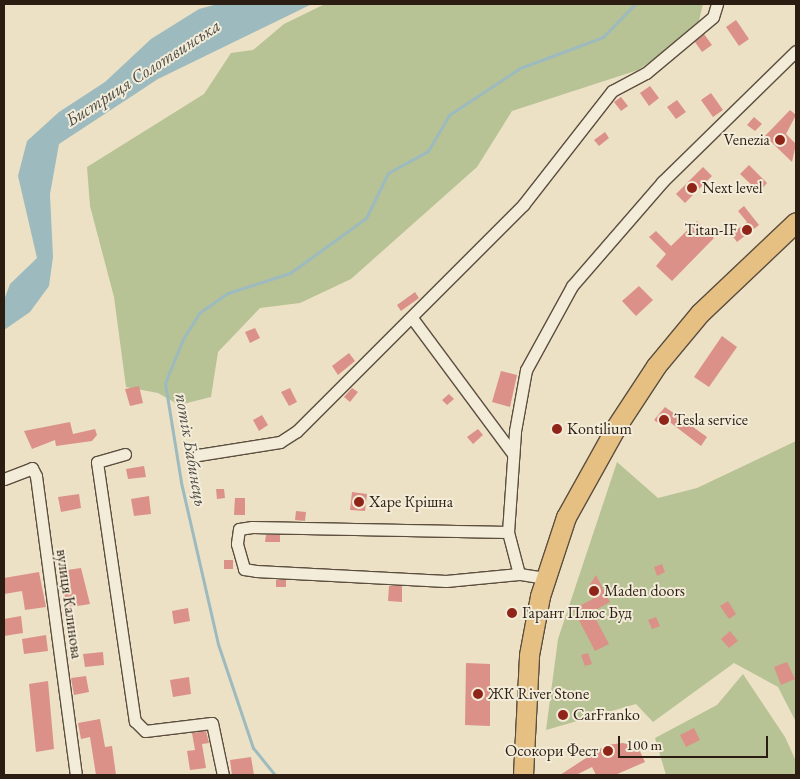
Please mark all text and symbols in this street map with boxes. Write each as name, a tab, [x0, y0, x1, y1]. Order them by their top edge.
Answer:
water label: Бистриця Солотвинська	[62, 15, 224, 131]
place label: Venezia	[724, 130, 770, 150]
marker: Venezia	[774, 134, 786, 146]
place label: Next level	[702, 178, 763, 198]
marker: Next level	[686, 182, 698, 194]
place label: Titan-IF	[684, 220, 737, 240]
marker: Titan-IF	[741, 224, 753, 236]
water label: потік Бабинець	[170, 392, 212, 508]
place label: Tesla service	[674, 410, 748, 430]
marker: Tesla service	[658, 414, 670, 426]
place label: Kontilium	[567, 419, 632, 439]
marker: Kontilium	[551, 423, 563, 435]
place label: Харе Крішна	[369, 492, 453, 512]
marker: Харе Крішна	[353, 496, 365, 508]
street label: вулиця Калинова	[52, 548, 86, 660]
place label: Maden doors	[604, 581, 685, 601]
marker: Maden doors	[588, 585, 600, 597]
place label: Гарант Плюс Буд	[522, 603, 632, 623]
marker: Гарант Плюс Буд	[506, 607, 518, 619]
place label: ЖК River Stone	[488, 684, 589, 704]
marker: ЖК River Stone	[472, 688, 484, 700]
place label: CarFranko	[573, 705, 640, 725]
marker: CarFranko	[557, 709, 569, 721]
scale bar	[620, 726, 770, 758]
text: 100 m	[626, 735, 662, 754]
place label: Осокори Фест	[505, 741, 598, 761]
marker: Осокори Фест	[602, 745, 614, 757]

